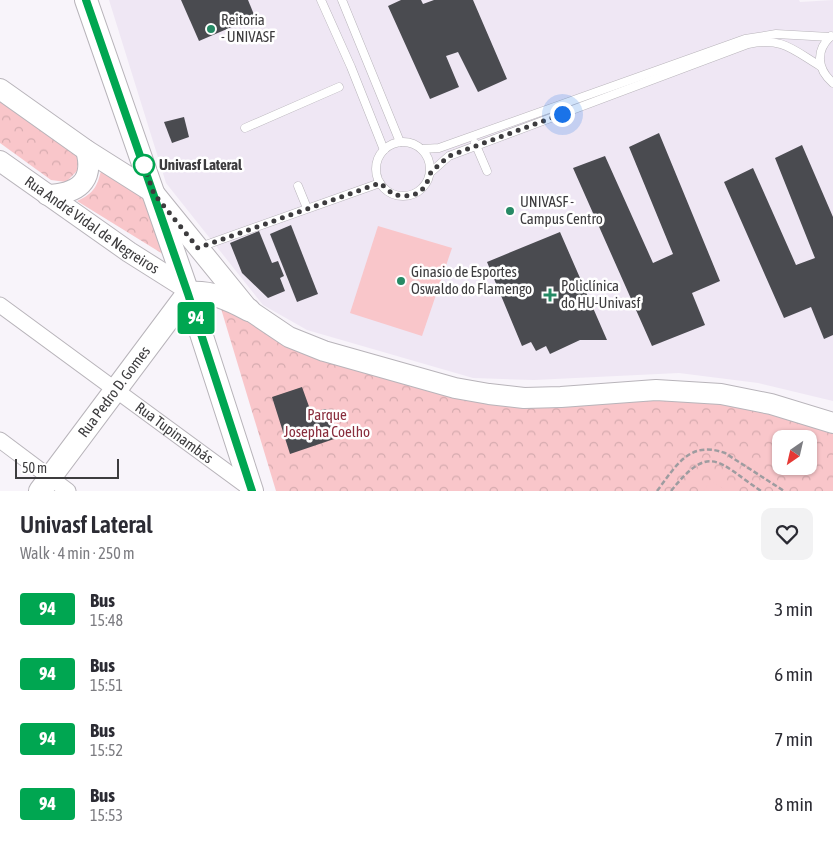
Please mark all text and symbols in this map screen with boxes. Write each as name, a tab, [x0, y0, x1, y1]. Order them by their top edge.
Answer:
place label: Reitoria - UNIVASF	[221, 11, 275, 45]
marker: Reitoria - UNIVASF	[205, 23, 217, 35]
your location	[550, 102, 575, 127]
marker: Univasf Lateral	[133, 154, 155, 176]
place label: Univasf Lateral	[159, 156, 243, 173]
street label: Rua André Vidal de Negreiros	[22, 172, 162, 277]
place label: UNIVASF - Campus Centro	[520, 193, 603, 227]
marker: UNIVASF - Campus Centro	[504, 205, 516, 217]
place label: Ginasio de Esportes Oswaldo do Flamengo	[411, 263, 532, 297]
marker: Ginasio de Esportes Oswaldo do Flamengo	[395, 275, 407, 287]
place label: Policlínica do HU-Univasf	[561, 277, 641, 311]
marker: Policlínica do HU-Univasf	[543, 288, 557, 302]
line badge: 94	[174, 302, 218, 334]
text: 94	[188, 307, 204, 328]
street label: Rua Pedro D. Gomes	[74, 343, 153, 440]
street label: Rua Tupinambás	[132, 398, 217, 466]
park label: Parque Josepha Coelho	[284, 406, 370, 440]
north arrow	[772, 430, 818, 475]
map controls	[772, 430, 817, 475]
scale bar	[15, 456, 119, 479]
text: 50 m	[22, 460, 47, 476]
button: heart	[761, 508, 813, 560]
text: Univasf Lateral	[20, 511, 153, 538]
text: Walk · 4 min · 250 m	[20, 544, 134, 562]
text: Bus	[90, 589, 115, 611]
text: 94	[39, 598, 56, 619]
text: 3 min	[774, 598, 813, 620]
text: 15:48	[90, 611, 123, 629]
text: Bus	[90, 654, 115, 676]
text: 94	[39, 663, 56, 684]
text: 6 min	[774, 663, 813, 685]
text: 15:51	[90, 676, 123, 694]
text: Bus	[90, 719, 115, 741]
text: 94	[39, 728, 56, 749]
text: 7 min	[774, 728, 813, 750]
text: 15:52	[90, 741, 123, 759]
text: Bus	[90, 784, 115, 806]
text: 94	[39, 793, 56, 814]
text: 8 min	[774, 793, 813, 815]
text: 15:53	[90, 806, 123, 824]

